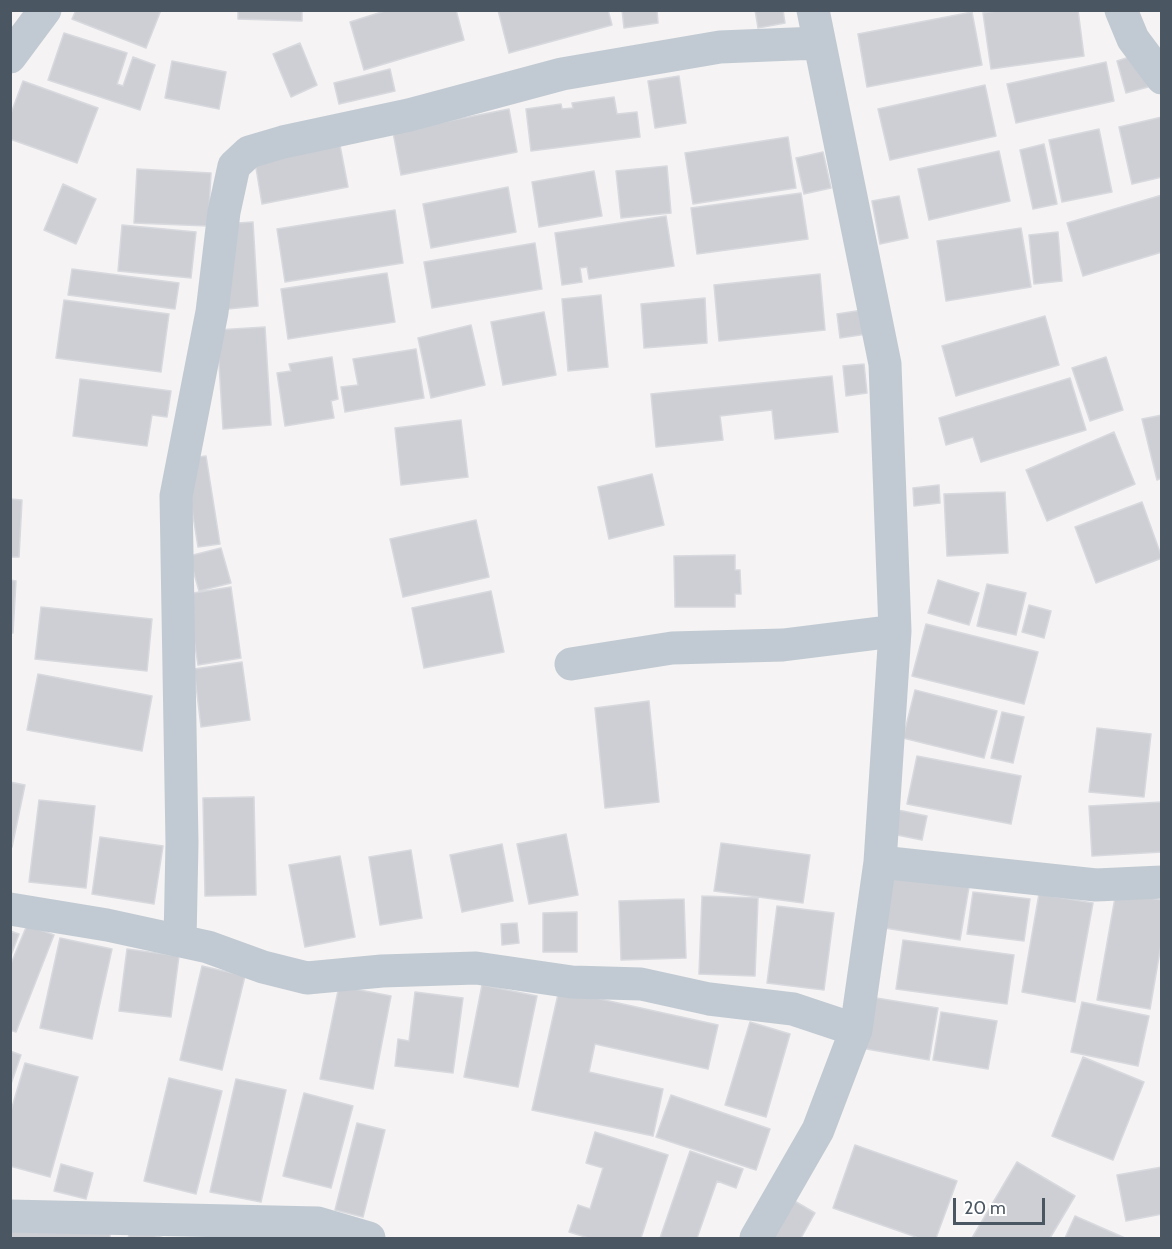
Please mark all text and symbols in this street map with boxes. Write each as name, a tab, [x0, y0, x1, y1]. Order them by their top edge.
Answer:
scale bar	[956, 1186, 1048, 1224]
text: 20 m	[964, 1197, 1006, 1219]

